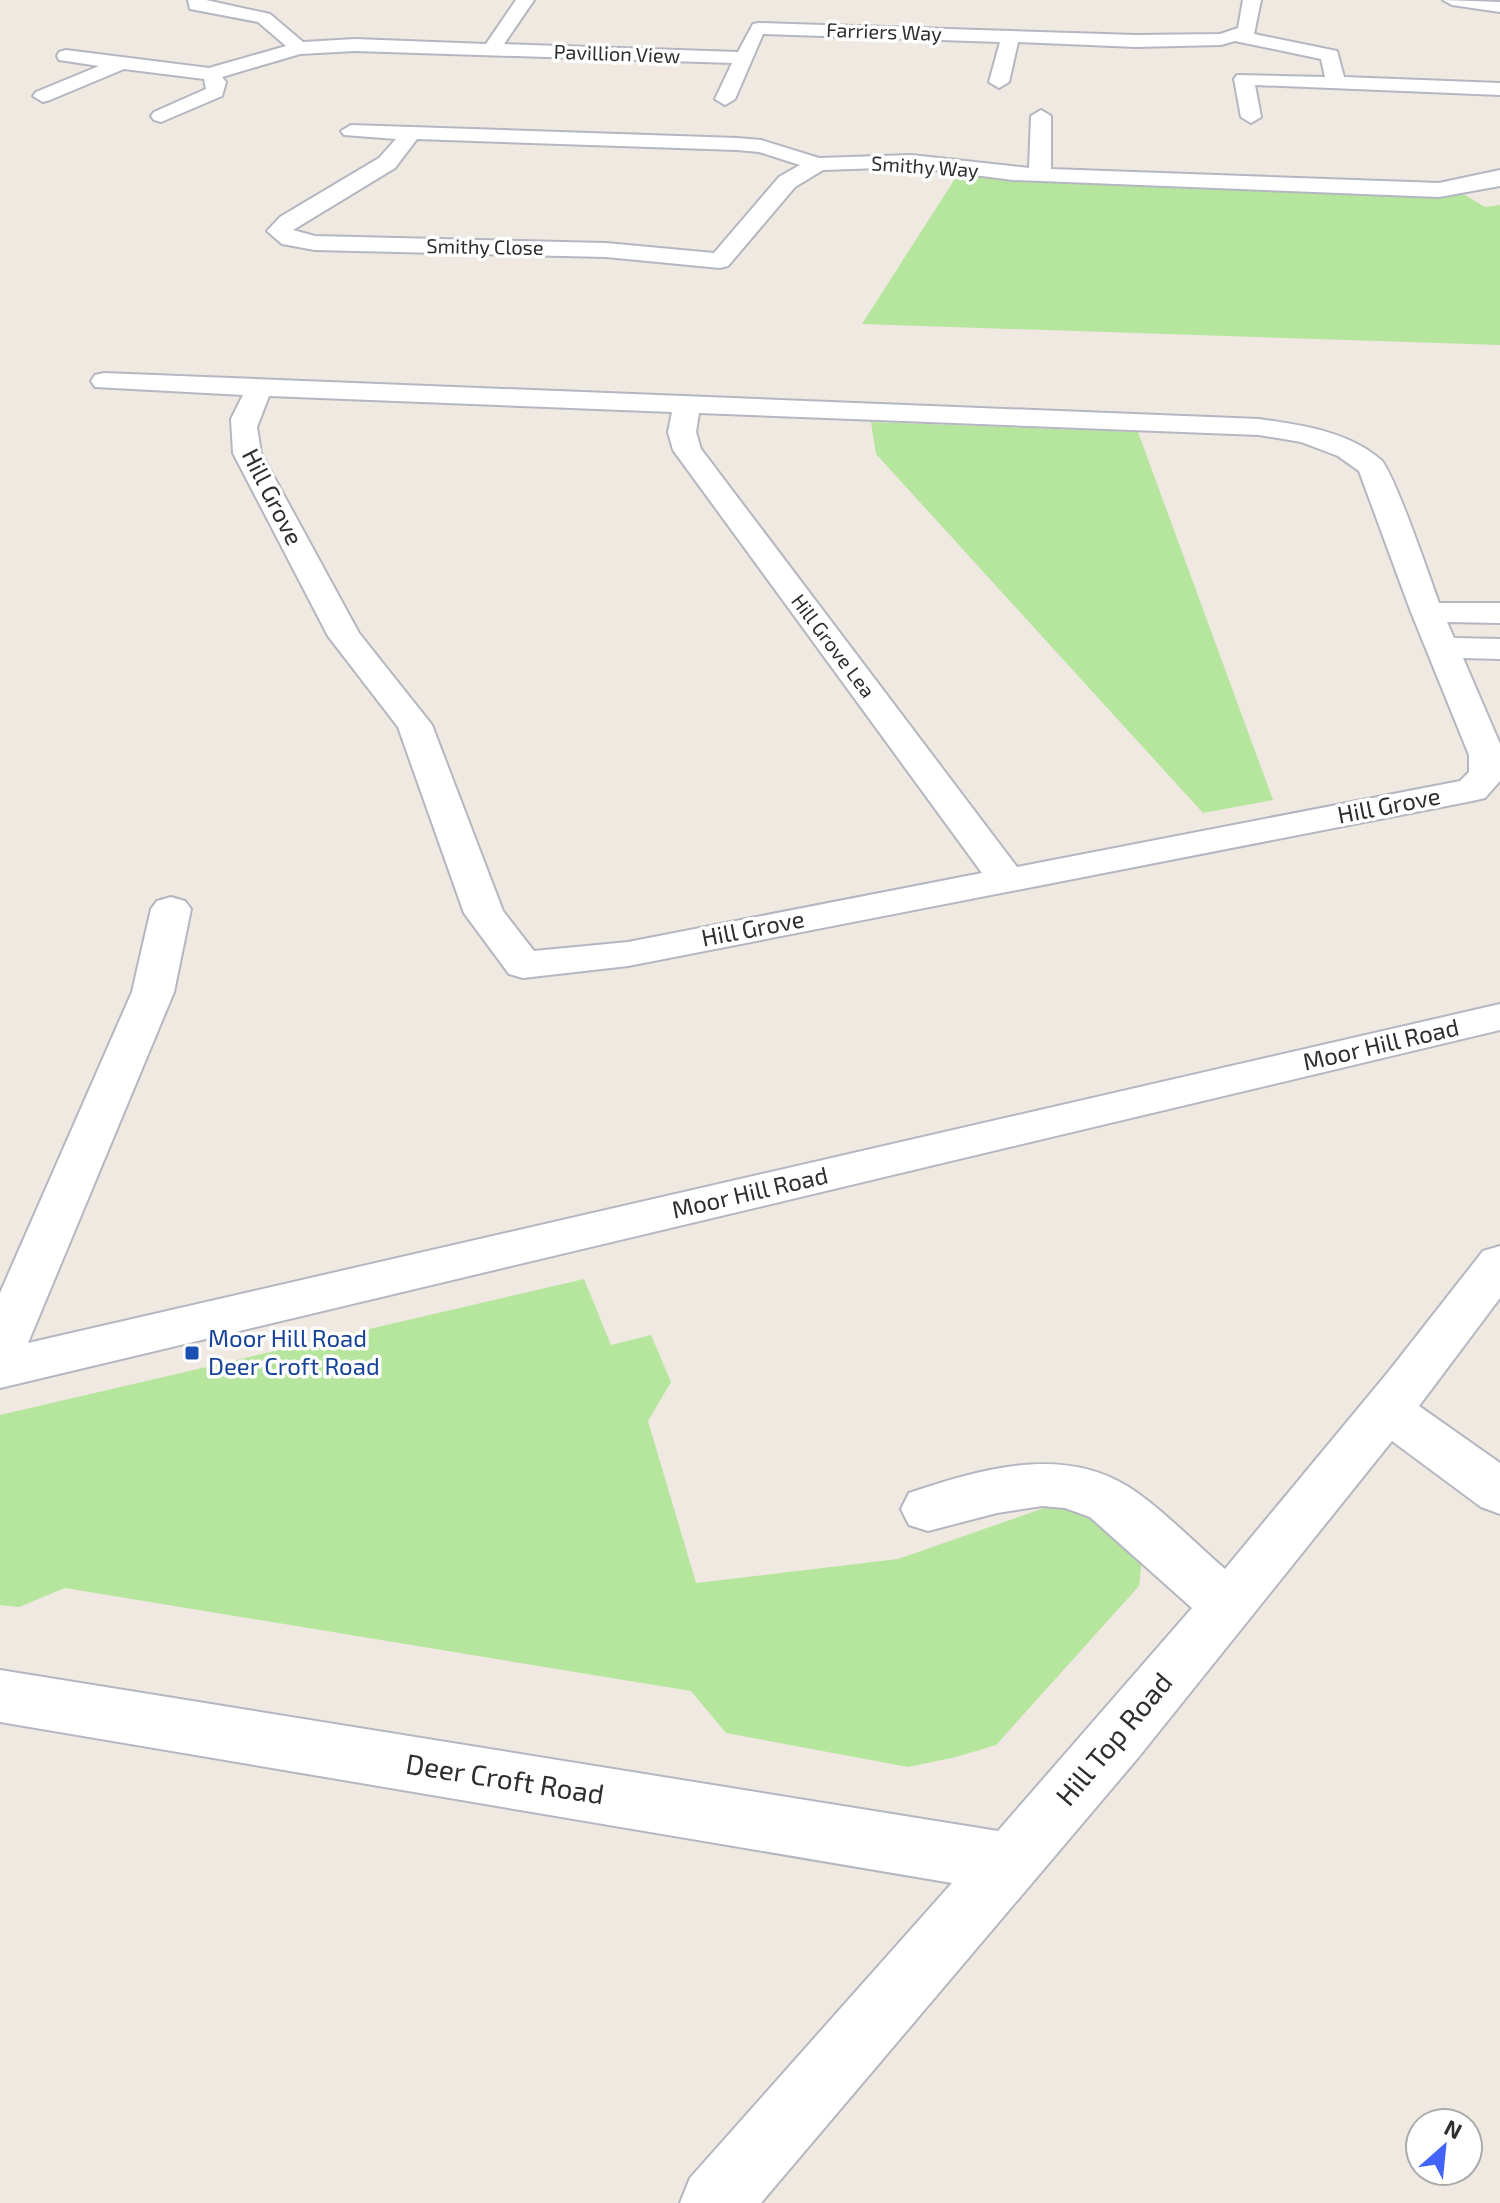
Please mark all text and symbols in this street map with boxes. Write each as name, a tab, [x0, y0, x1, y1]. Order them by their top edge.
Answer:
street label: Farriers Way	[826, 17, 943, 45]
street label: Pavillion View	[553, 39, 681, 67]
street label: Smithy Way	[871, 150, 980, 182]
street label: Smithy Close	[426, 233, 544, 259]
street label: Hill Grove	[237, 443, 310, 549]
street label: Hill Grove Lea	[787, 589, 881, 702]
street label: Hill Grove	[1335, 780, 1443, 829]
street label: Hill Grove	[699, 903, 807, 952]
street label: Moor Hill Road	[1300, 1012, 1461, 1076]
street label: Moor Hill Road	[669, 1160, 830, 1224]
place label: Moor Hill Road Deer Croft Road	[208, 1323, 380, 1380]
marker: Moor Hill Road Deer Croft Road	[183, 1344, 201, 1362]
street label: Hill Top Road	[1048, 1665, 1179, 1812]
street label: Deer Croft Road	[404, 1746, 607, 1810]
north arrow	[1404, 2107, 1484, 2187]
text: N	[1441, 2113, 1467, 2143]

